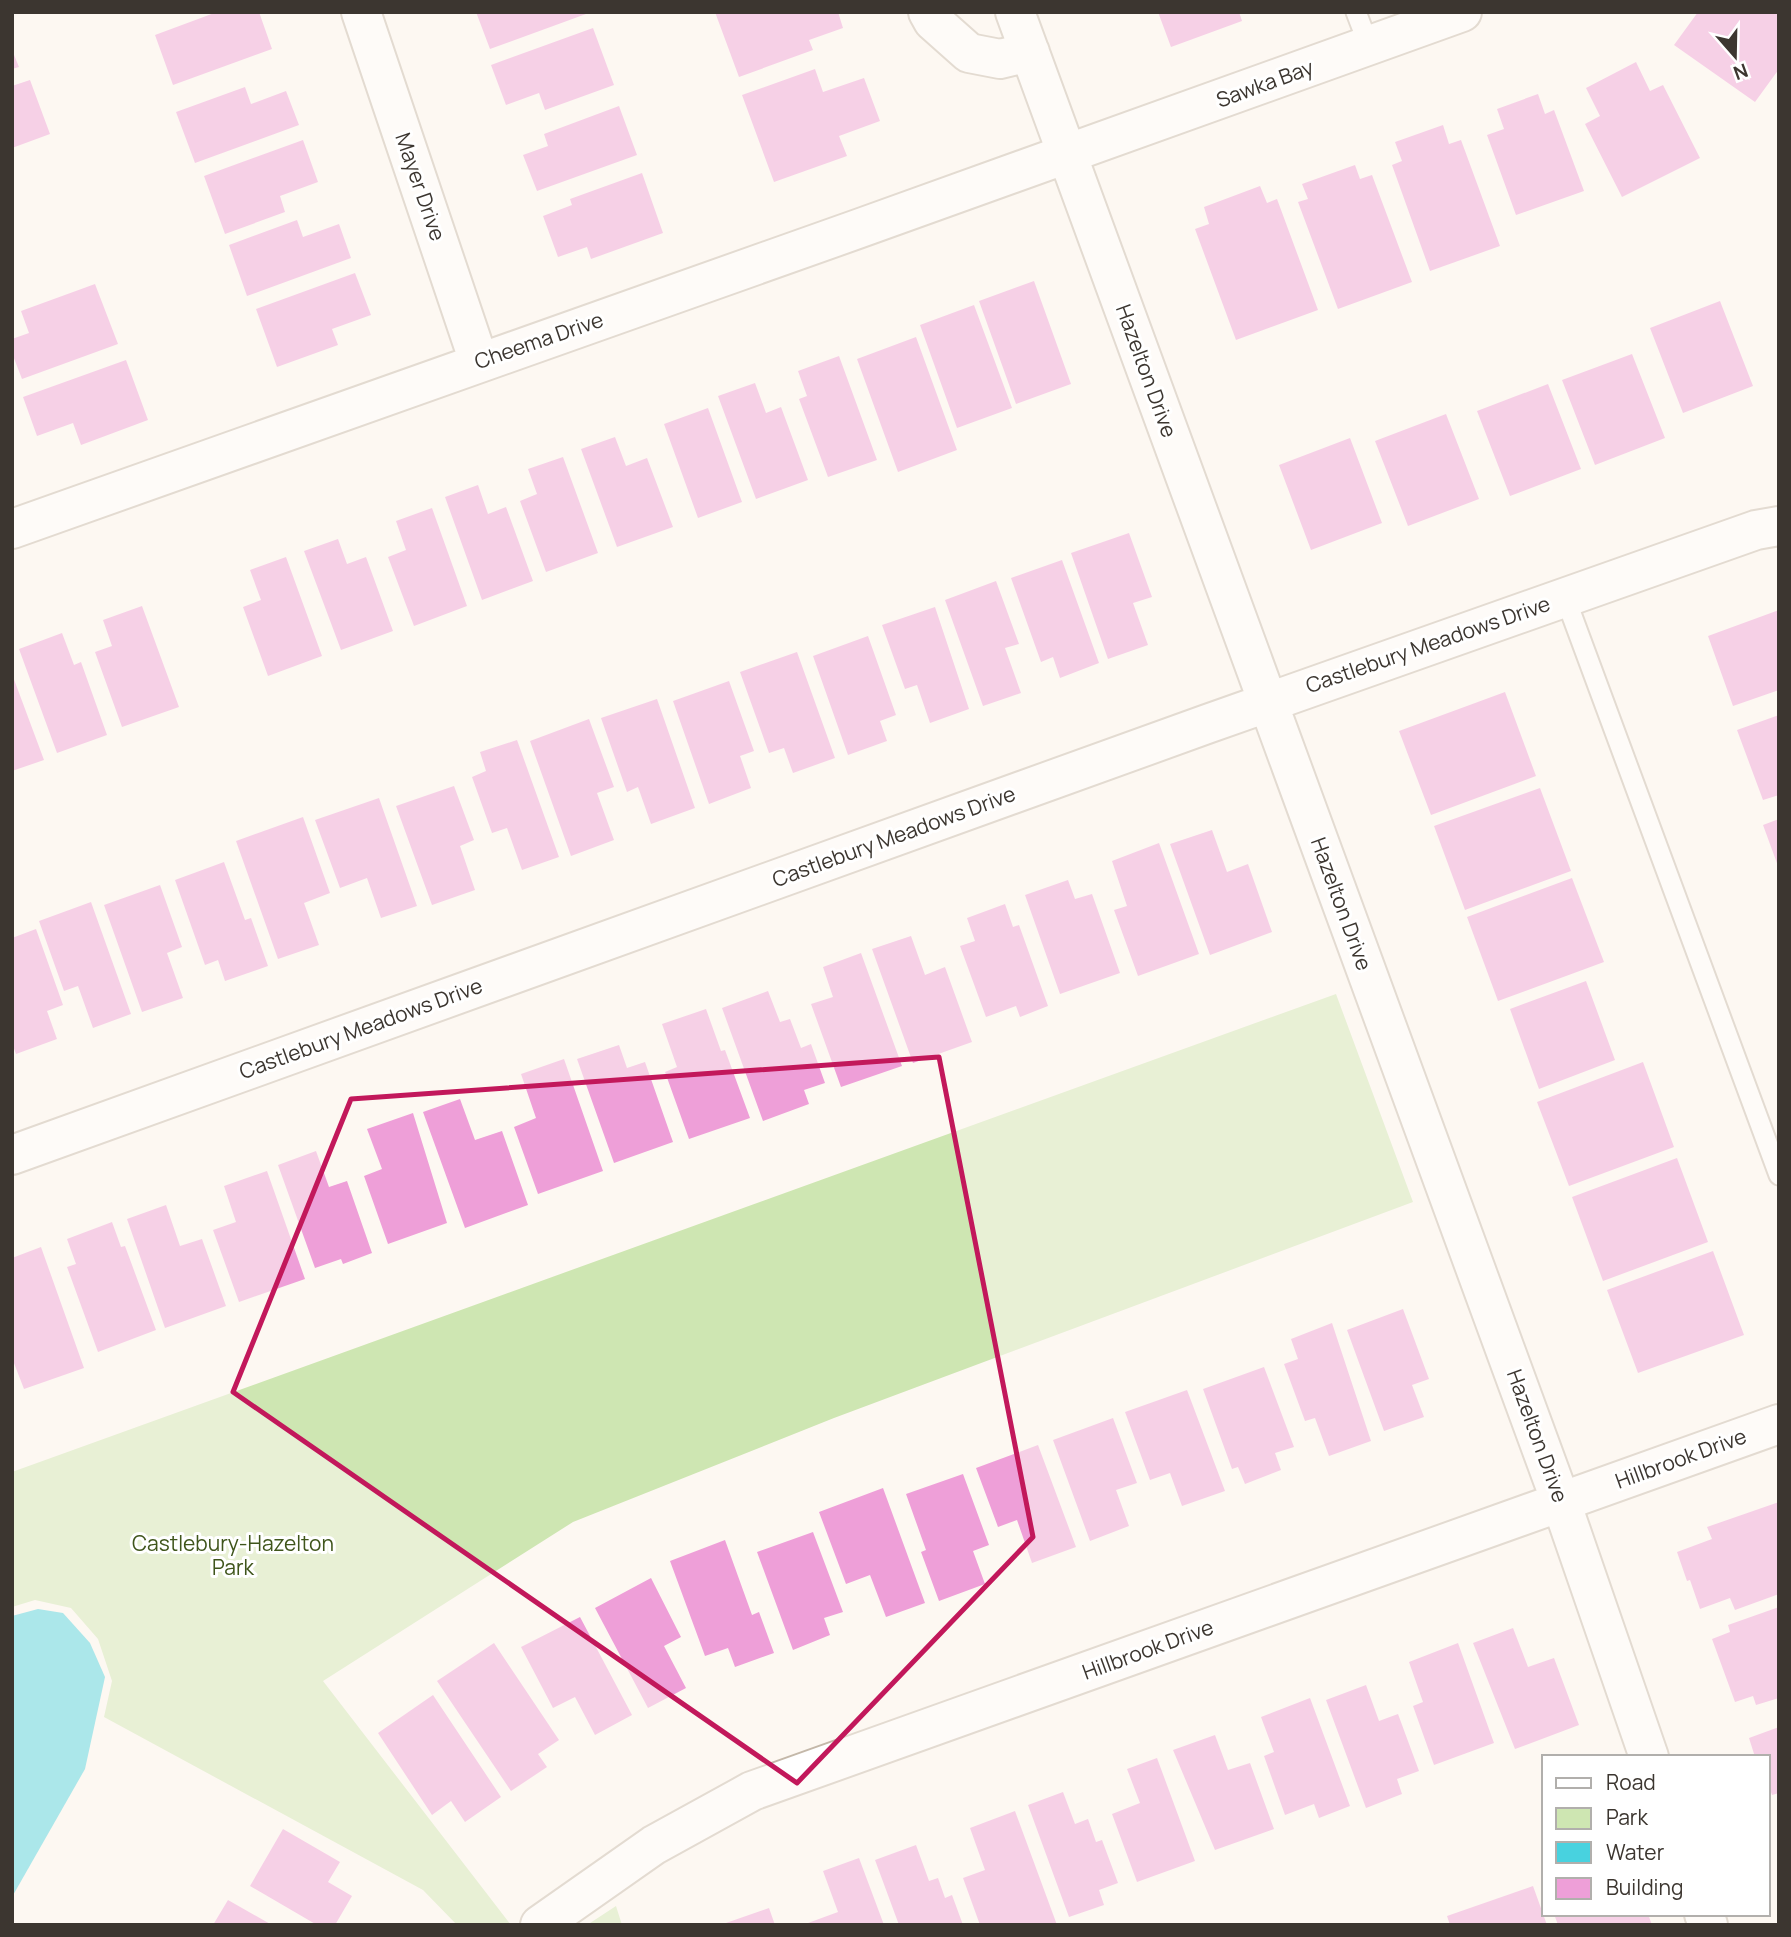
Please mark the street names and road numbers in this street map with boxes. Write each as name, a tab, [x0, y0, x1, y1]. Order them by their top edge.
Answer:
street label: Sawka Bay	[1212, 53, 1317, 114]
street label: Mayer Drive	[389, 129, 452, 244]
street label: Hazelton Drive	[1110, 300, 1184, 441]
street label: Cheema Drive	[471, 305, 607, 375]
street label: Castlebury Meadows Drive	[1302, 589, 1554, 699]
street label: Castlebury Meadows Drive	[768, 779, 1019, 893]
street label: Hazelton Drive	[1305, 833, 1379, 974]
street label: Castlebury Meadows Drive	[235, 971, 486, 1085]
street label: Hazelton Drive	[1501, 1365, 1575, 1506]
street label: Hillbrook Drive	[1611, 1421, 1750, 1495]
street label: Hillbrook Drive	[1078, 1612, 1217, 1686]

